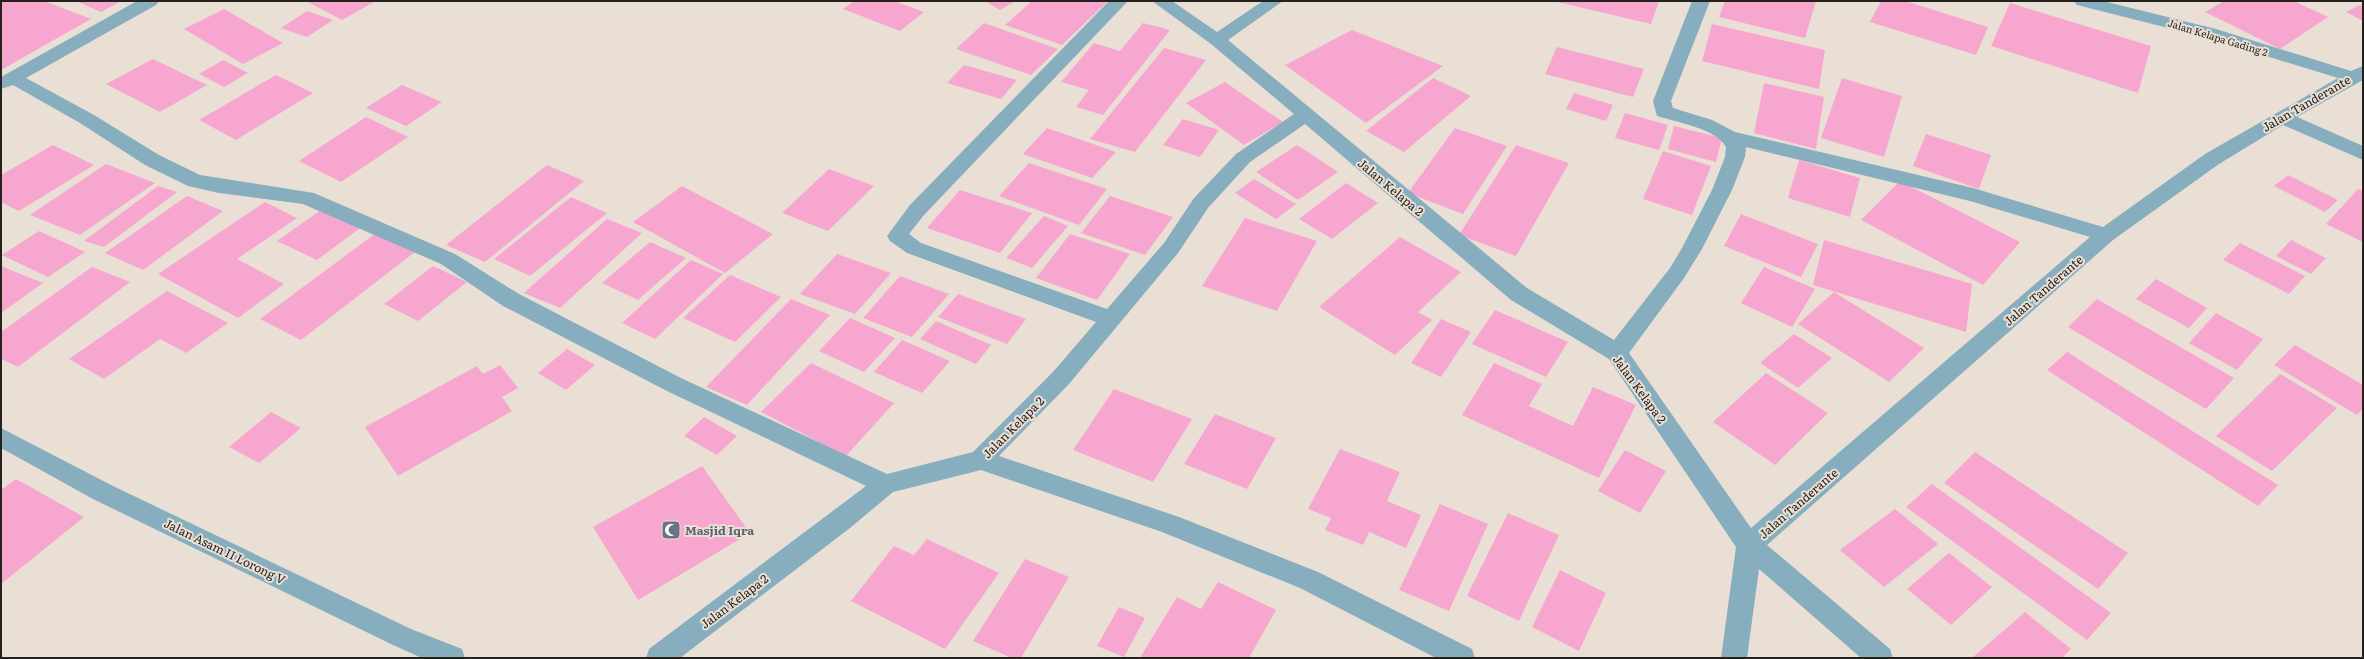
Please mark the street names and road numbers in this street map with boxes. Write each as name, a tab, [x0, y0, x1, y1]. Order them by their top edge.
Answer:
street label: Jalan Kelapa Gading 2	[2166, 15, 2270, 59]
street label: Jalan Tanderante	[2258, 70, 2354, 136]
street label: Jalan Kelapa 2	[1354, 154, 1428, 220]
street label: Jalan Tanderante	[2000, 251, 2086, 329]
street label: Jalan Kelapa 2	[1609, 351, 1671, 427]
street label: Jalan Kelapa 2	[978, 392, 1048, 462]
street label: Jalan Tanderante	[1755, 464, 1841, 542]
street label: Jalan Asam II Lorong V	[161, 514, 289, 588]
street label: Jalan Kelapa 2	[696, 569, 772, 633]

